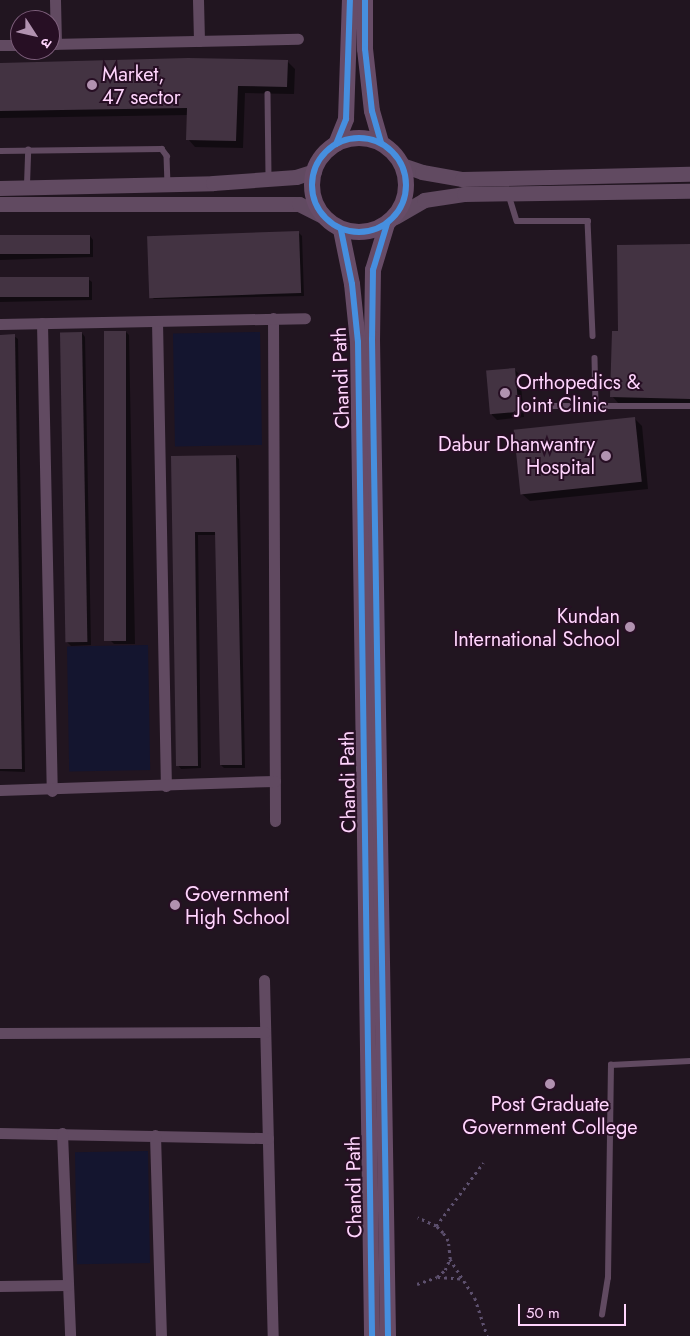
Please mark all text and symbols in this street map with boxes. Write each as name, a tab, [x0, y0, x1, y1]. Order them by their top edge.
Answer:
north arrow	[10, 10, 60, 60]
text: उ	[36, 34, 57, 52]
place label: Market, 47 sector	[102, 62, 181, 109]
marker: Market, 47 sector	[86, 79, 98, 91]
street label: Chandi Path	[327, 327, 355, 429]
place label: Orthopedics & Joint Clinic	[516, 370, 640, 417]
marker: Orthopedics & Joint Clinic	[498, 386, 512, 400]
place label: Dabur Dhanwantry Hospital	[438, 432, 595, 479]
marker: Dabur Dhanwantry Hospital	[599, 449, 613, 463]
place label: Kundan International School	[453, 604, 620, 651]
marker: Kundan International School	[624, 621, 636, 633]
street label: Chandi Path	[335, 731, 361, 833]
place label: Government High School	[185, 882, 290, 929]
marker: Government High School	[169, 899, 181, 911]
marker: Post Graduate Government College	[544, 1078, 556, 1090]
place label: Post Graduate Government College	[462, 1092, 638, 1139]
street label: Chandi Path	[341, 1136, 367, 1238]
scale bar	[520, 1294, 628, 1326]
text: 50 m	[526, 1302, 560, 1324]

